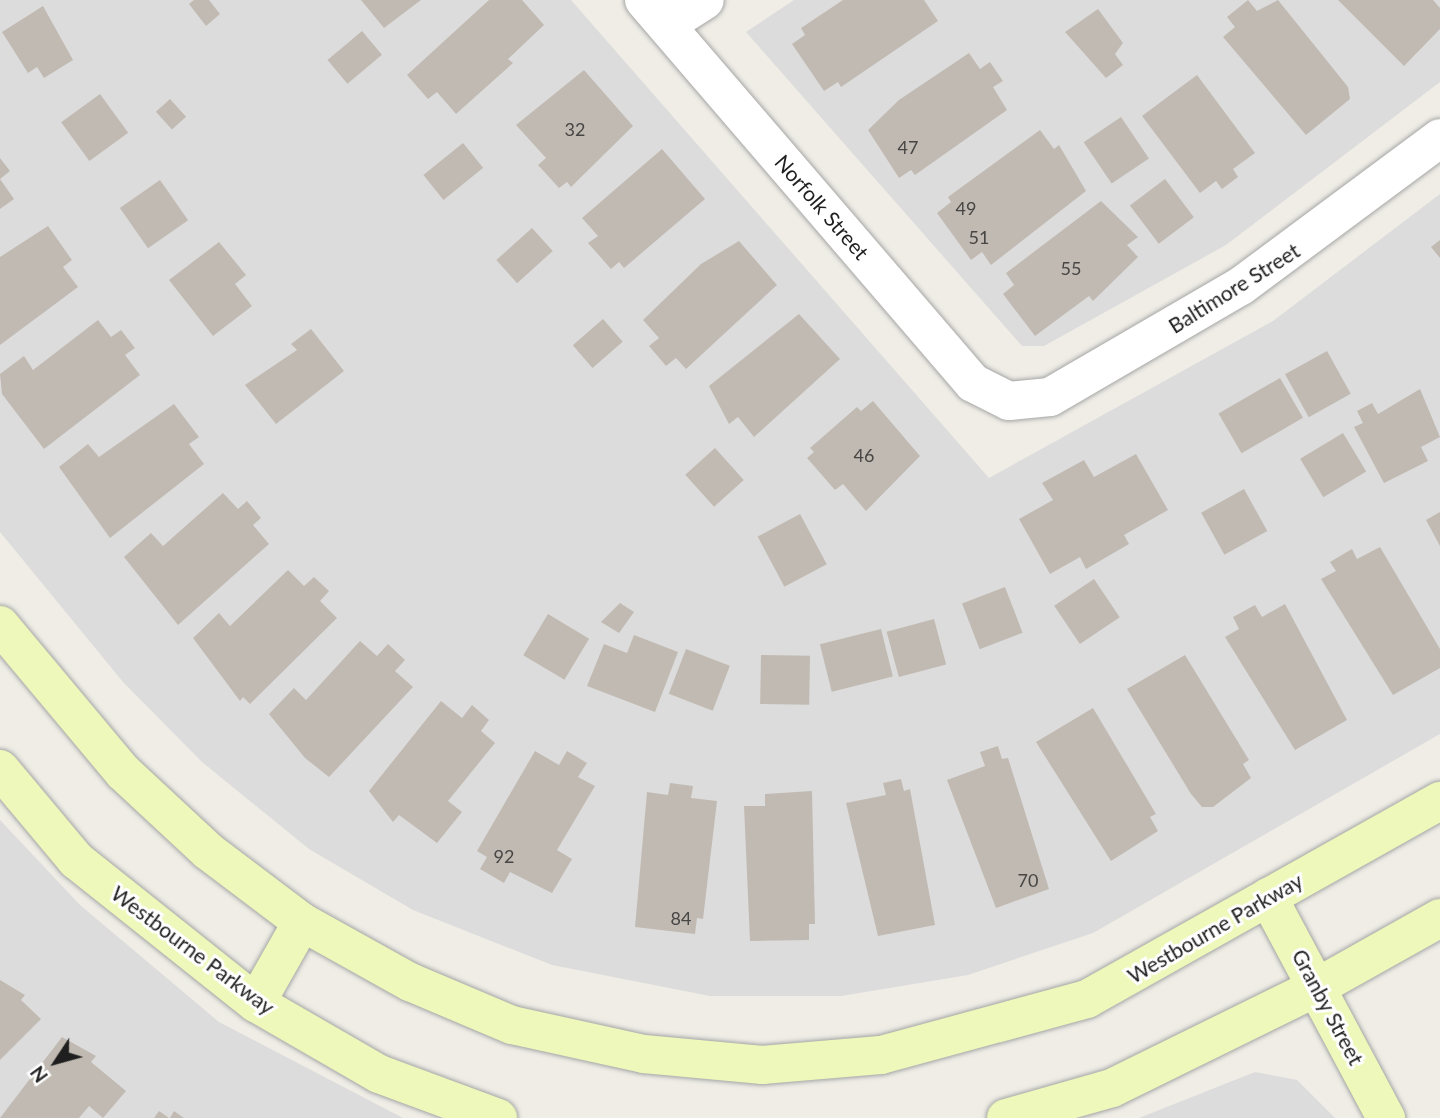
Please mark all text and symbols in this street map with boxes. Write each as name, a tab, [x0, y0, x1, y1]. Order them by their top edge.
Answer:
house number: 32	[565, 118, 585, 140]
house number: 47	[898, 136, 918, 158]
street label: Norfolk Street	[770, 149, 874, 265]
house number: 49	[956, 197, 976, 219]
house number: 51	[969, 226, 989, 248]
street label: Baltimore Street	[1164, 238, 1304, 338]
house number: 55	[1061, 257, 1081, 279]
house number: 46	[854, 444, 874, 466]
house number: 92	[494, 845, 514, 867]
street label: Westbourne Parkway	[1123, 868, 1307, 988]
house number: 70	[1018, 869, 1038, 891]
street label: Westbourne Parkway	[106, 880, 280, 1020]
house number: 84	[671, 907, 691, 929]
street label: Granby Street	[1287, 945, 1369, 1069]
north arrow	[21, 1027, 91, 1097]
text: N	[25, 1062, 52, 1087]

